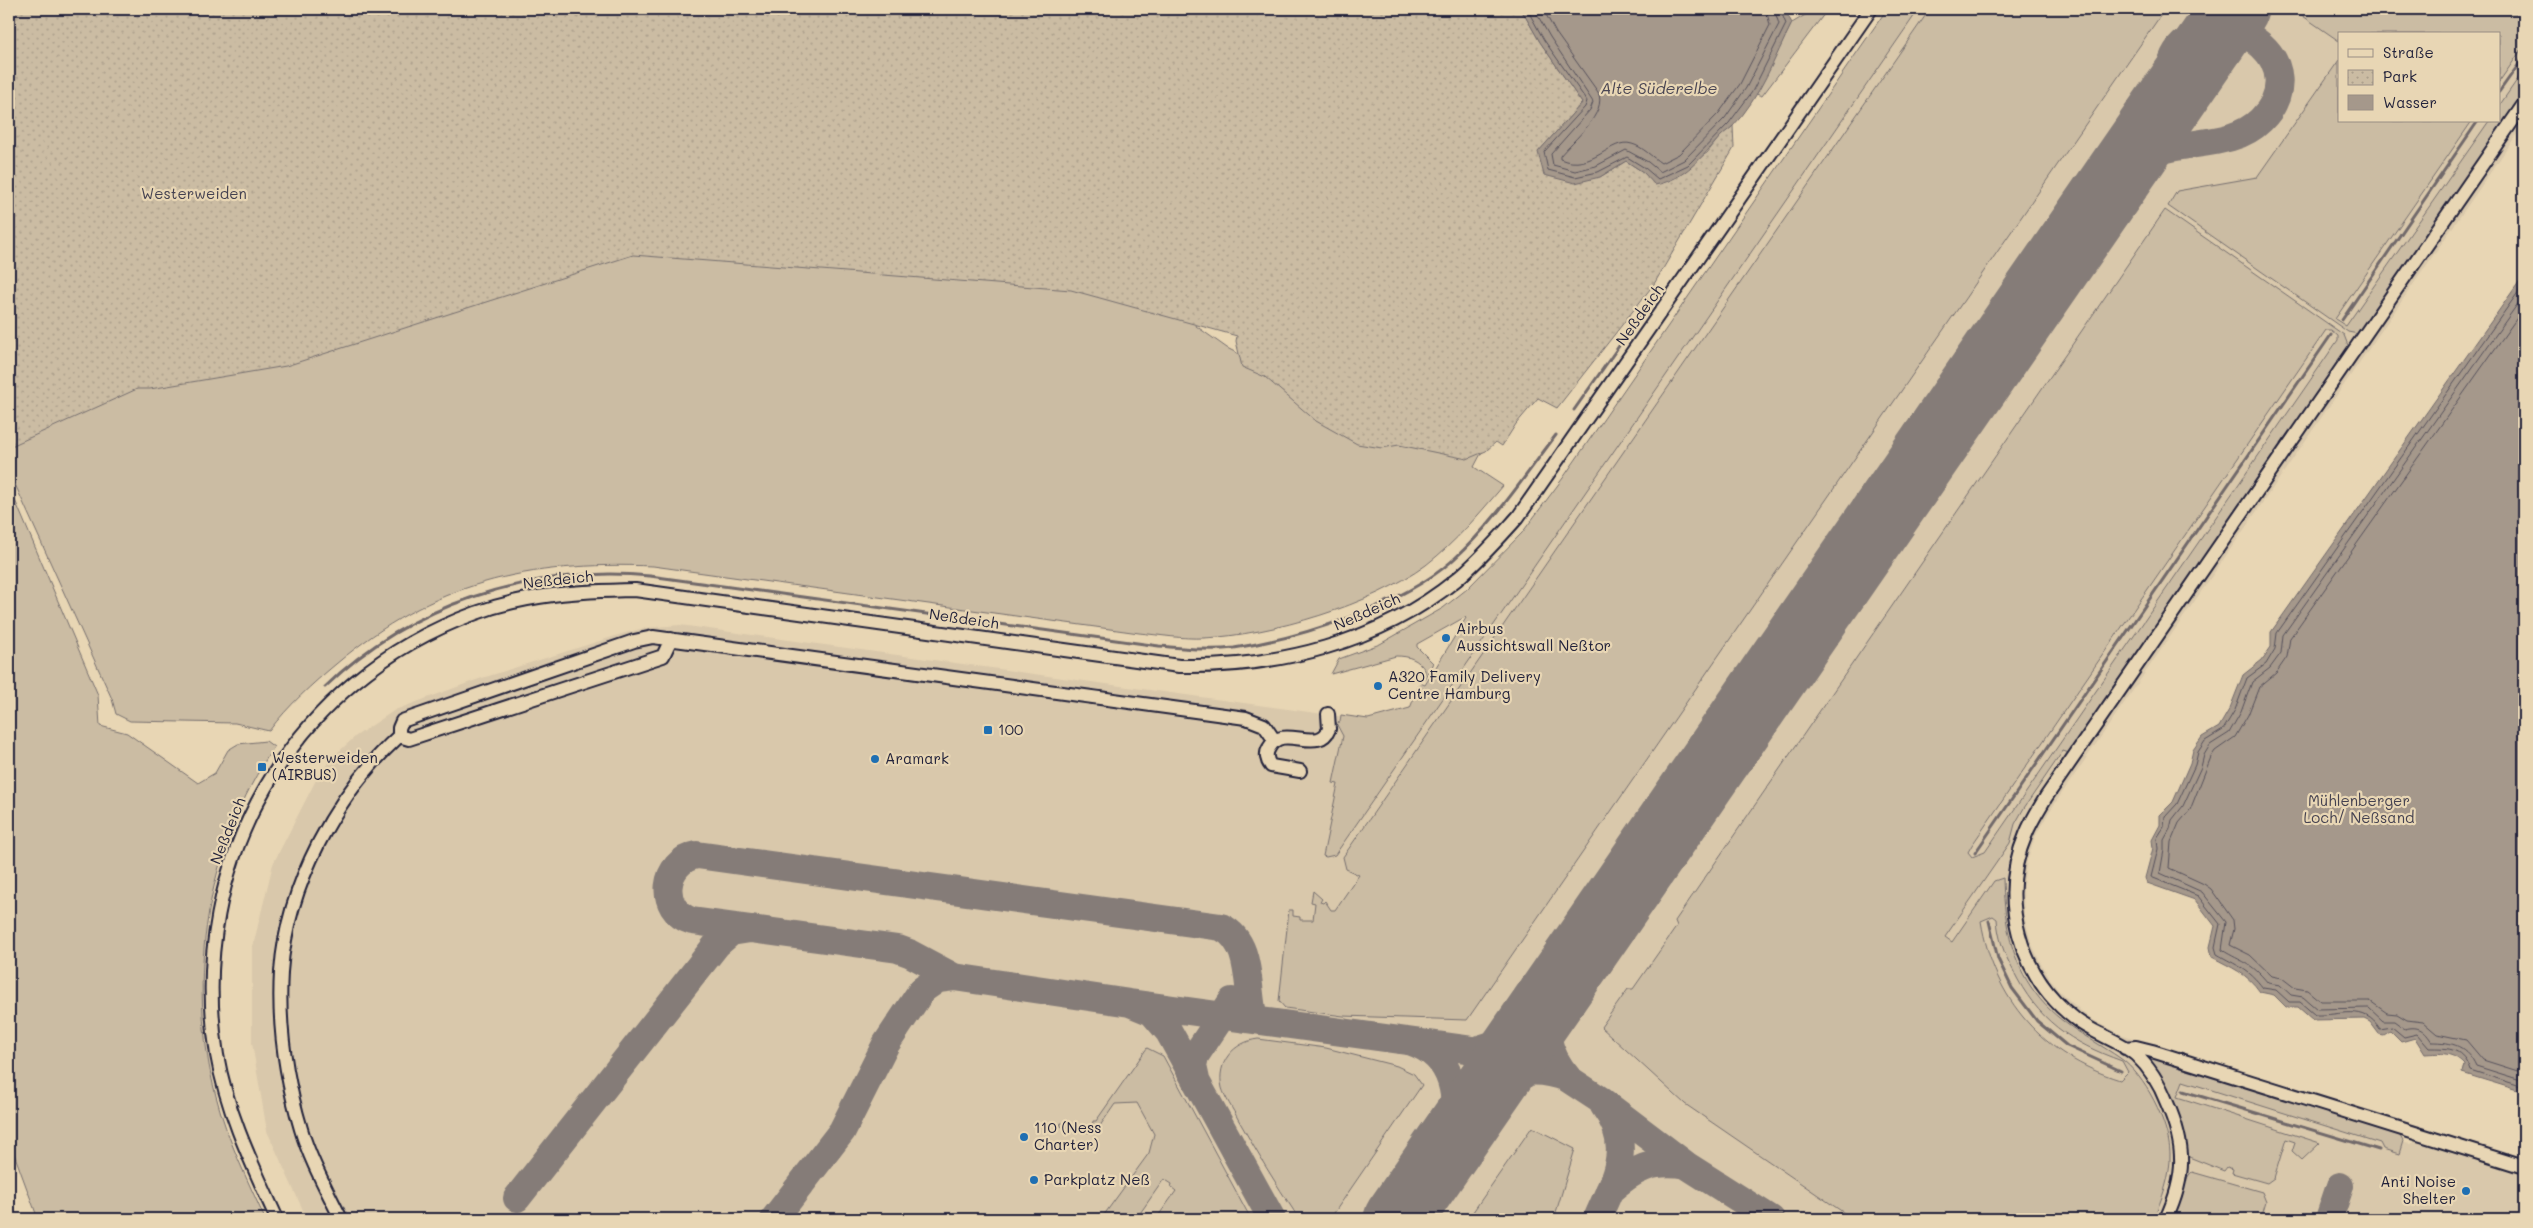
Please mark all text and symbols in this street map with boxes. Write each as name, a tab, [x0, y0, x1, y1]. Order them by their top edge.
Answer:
legend	[2338, 32, 2500, 122]
text: Straße	[2383, 42, 2434, 62]
text: Park	[2383, 66, 2417, 86]
water label: Alte Süderelbe	[1600, 77, 1718, 98]
text: Wasser	[2383, 92, 2437, 112]
park label: Westerweiden	[141, 183, 247, 203]
street label: Neßdeich	[1611, 280, 1668, 349]
street label: Neßdeich	[522, 565, 594, 593]
street label: Neßdeich	[1330, 588, 1403, 635]
street label: Neßdeich	[928, 603, 1000, 633]
place label: Airbus Aussichtswall Neßtor	[1456, 618, 1611, 655]
marker: Airbus Aussichtswall Neßtor	[1440, 632, 1452, 644]
place label: A320 Family Delivery Centre Hamburg	[1388, 666, 1541, 703]
marker: A320 Family Delivery Centre Hamburg	[1372, 680, 1384, 692]
place label: 100	[998, 719, 1023, 739]
marker: 100	[982, 724, 994, 736]
place label: Westerweiden (AIRBUS)	[272, 747, 378, 784]
place label: Aramark	[885, 748, 949, 768]
marker: Aramark	[869, 753, 881, 765]
marker: Westerweiden (AIRBUS)	[256, 761, 268, 773]
park label: Mühlenberger Loch/ Neßsand	[2303, 790, 2415, 827]
street label: Neßdeich	[205, 794, 250, 867]
place label: 110 (Ness Charter)	[1034, 1117, 1102, 1154]
marker: 110 (Ness Charter)	[1018, 1131, 1030, 1143]
place label: Parkplatz Neß	[1044, 1169, 1150, 1189]
place label: Anti Noise Shelter	[2380, 1171, 2456, 1208]
marker: Parkplatz Neß	[1028, 1174, 1040, 1186]
marker: Anti Noise Shelter	[2460, 1185, 2472, 1197]

